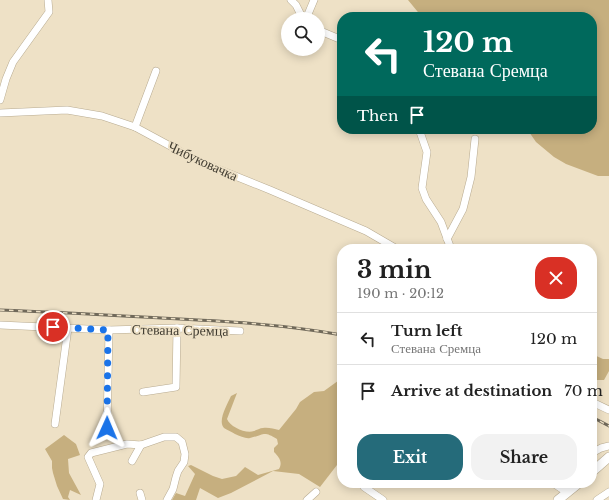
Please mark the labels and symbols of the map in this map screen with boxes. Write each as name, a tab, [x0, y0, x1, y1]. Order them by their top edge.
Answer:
street label: Чибуковачка	[165, 137, 242, 185]
pin	[36, 310, 70, 344]
street label: Стевана Сремца	[131, 320, 229, 340]
position arrow	[86, 407, 128, 449]

